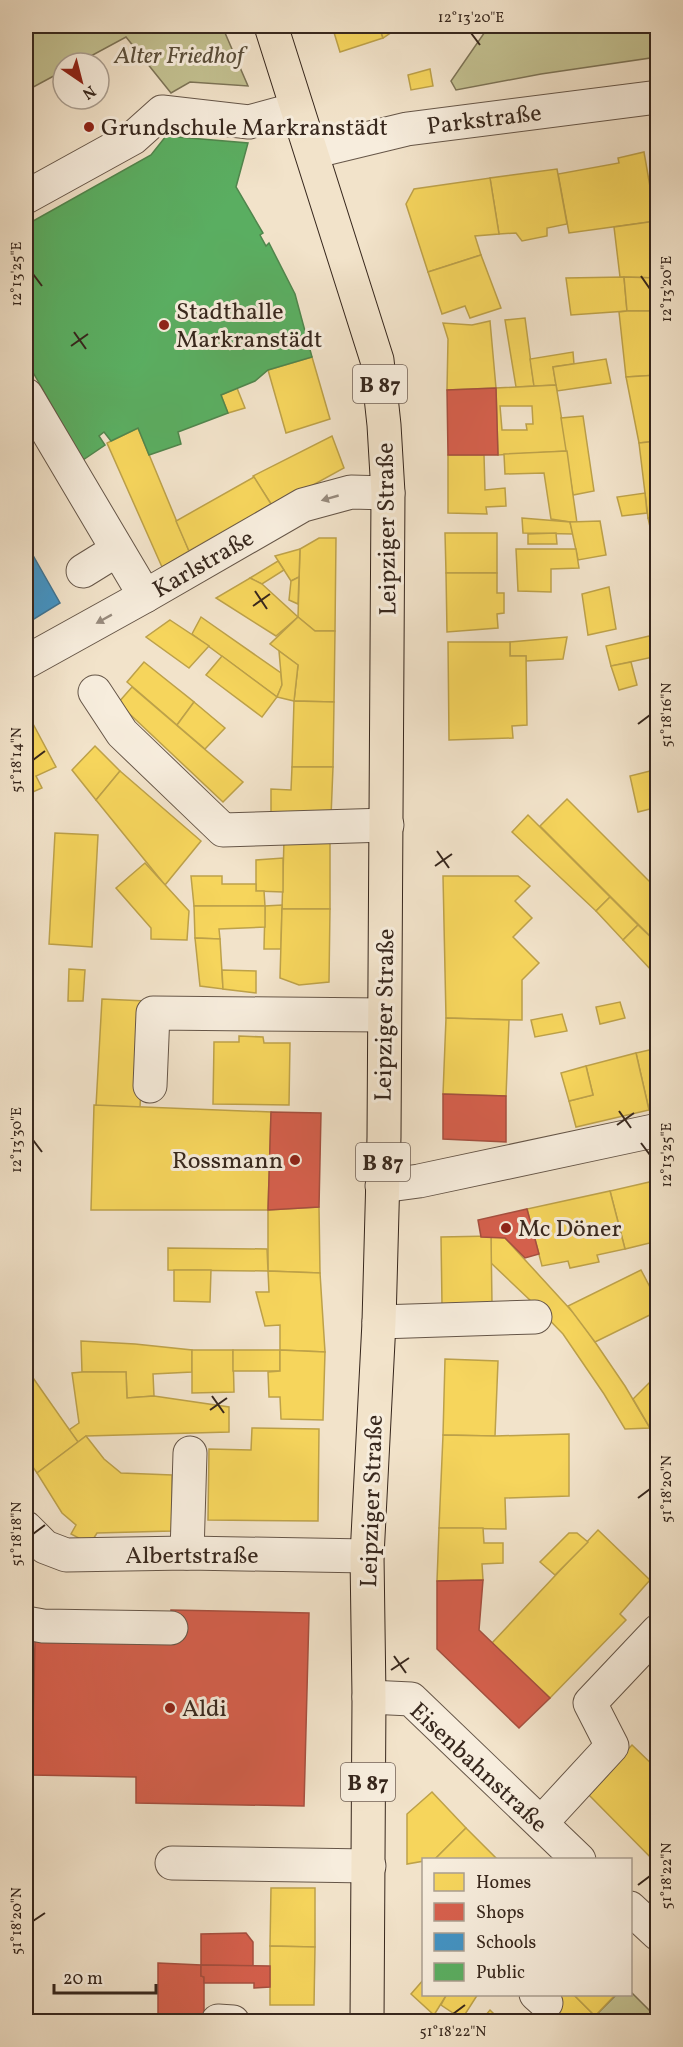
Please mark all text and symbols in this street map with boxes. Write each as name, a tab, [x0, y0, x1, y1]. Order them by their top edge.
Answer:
text: 12°13'20"E	[438, 8, 504, 29]
park label: Alter Friedhof	[113, 40, 249, 74]
north arrow	[51, 51, 111, 111]
text: N	[77, 79, 100, 104]
street label: Parkstraße	[425, 97, 544, 145]
place label: Grundschule Markranstädt	[101, 112, 388, 146]
marker: Grundschule Markranstädt	[82, 120, 96, 134]
text: 12°13'25"E	[7, 242, 28, 306]
text: 12°13'20"E	[657, 256, 678, 322]
place label: Stadthalle Markranstädt	[176, 296, 322, 358]
marker: Stadthalle Markranstädt	[157, 318, 171, 332]
road number: B 87	[353, 365, 407, 403]
street label: Leipziger Straße	[369, 442, 407, 616]
one-way arrow	[321, 493, 339, 503]
street label: Karlstraße	[147, 522, 261, 607]
one-way arrow	[95, 614, 112, 624]
text: 51°18'16"N	[657, 683, 678, 747]
text: 51°18'14"N	[7, 727, 28, 793]
street label: Leipziger Straße	[367, 928, 405, 1102]
text: 12°13'30"E	[7, 1107, 28, 1173]
text: 12°13'25"E	[657, 1123, 678, 1187]
road number: B 87	[356, 1143, 410, 1181]
place label: Rossmann	[172, 1145, 283, 1179]
marker: Rossmann	[288, 1153, 302, 1167]
place label: Mc Döner	[518, 1213, 621, 1247]
marker: Mc Döner	[499, 1221, 513, 1235]
street label: Leipziger Straße	[353, 1414, 393, 1588]
text: 51°18'20"N	[657, 1455, 678, 1523]
text: 51°18'18"N	[7, 1502, 28, 1566]
street label: Albertstraße	[125, 1540, 259, 1574]
place label: Aldi	[182, 1693, 227, 1727]
street label: Eisenbahnstraße	[401, 1695, 554, 1842]
marker: Aldi	[163, 1701, 177, 1715]
road number: B 87	[341, 1763, 395, 1801]
text: 51°18'22"N	[657, 1843, 678, 1910]
legend	[422, 1858, 632, 1996]
text: Homes	[476, 1871, 531, 1896]
text: 51°18'20"N	[7, 1887, 28, 1955]
text: Shops	[476, 1901, 524, 1926]
text: Schools	[476, 1931, 536, 1956]
scale bar	[54, 1957, 156, 1995]
text: Public	[476, 1961, 525, 1986]
text: 20 m	[63, 1967, 103, 1992]
text: 51°18'22"N	[420, 2022, 487, 2043]

